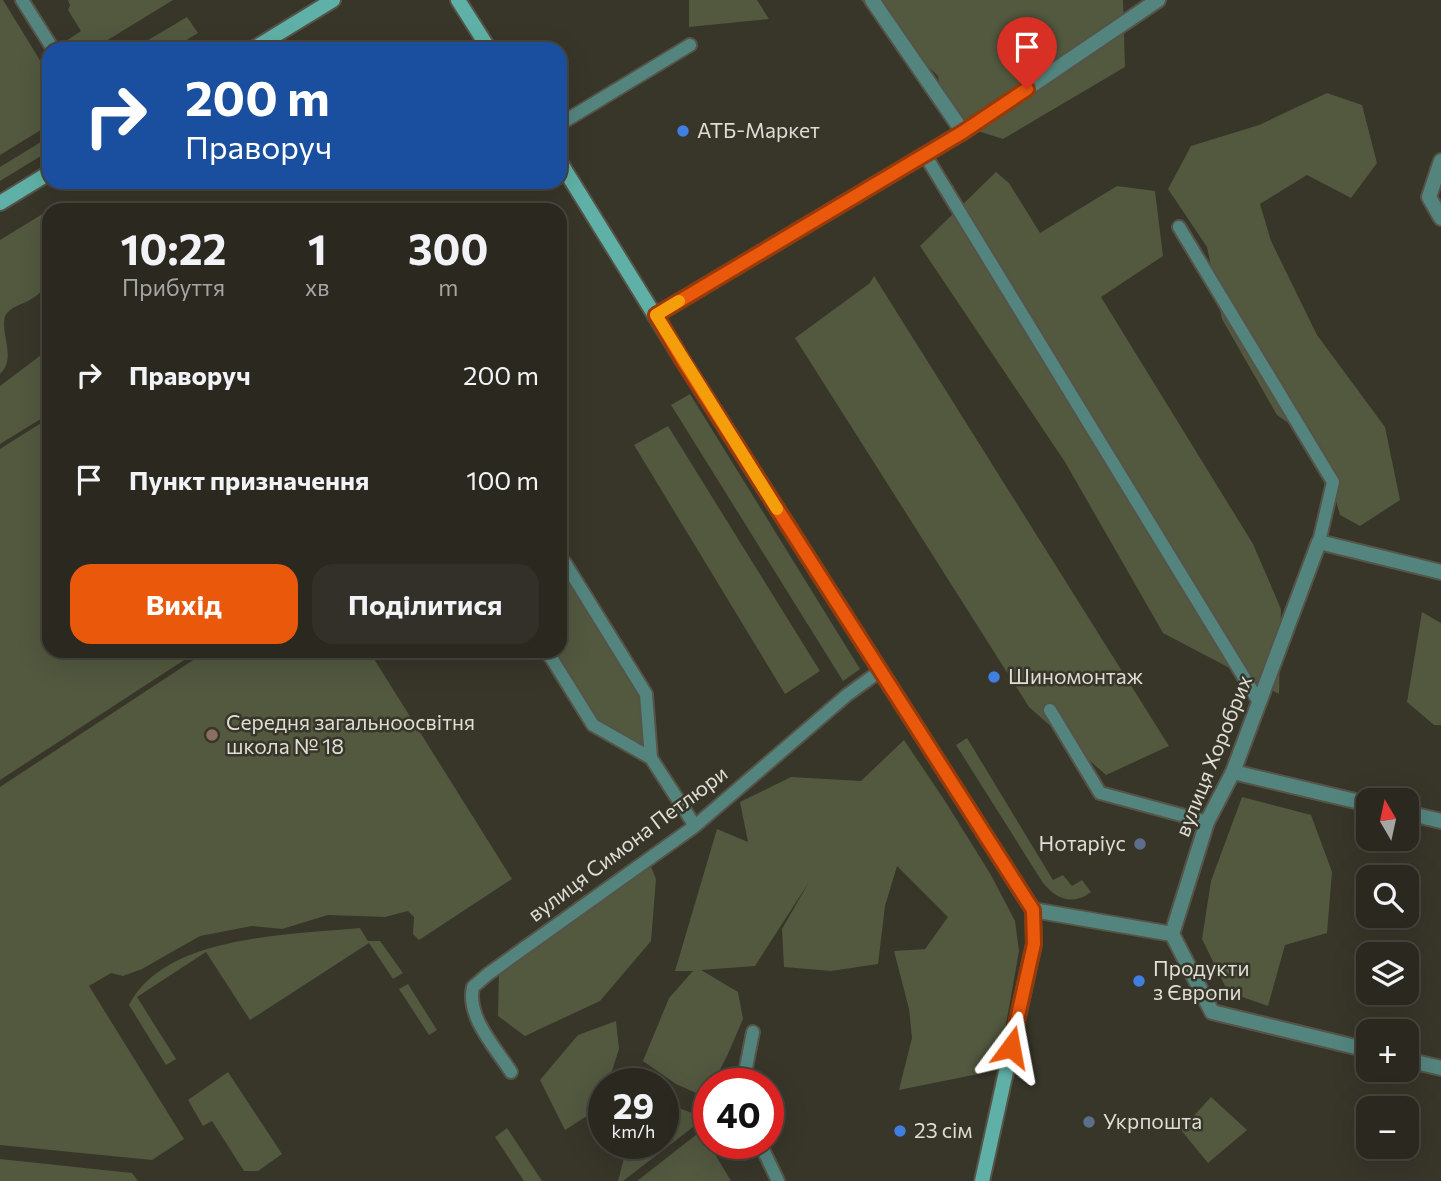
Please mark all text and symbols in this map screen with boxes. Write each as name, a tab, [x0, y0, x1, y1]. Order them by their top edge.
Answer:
pin	[997, 17, 1057, 89]
icon: arrive	[1008, 28, 1046, 66]
text: 200 m	[185, 66, 330, 126]
icon: right	[70, 70, 161, 161]
place label: АТБ-Маркет	[697, 117, 820, 142]
marker: АТБ-Маркет	[675, 123, 691, 139]
text: Праворуч	[185, 126, 332, 166]
text: 10:22	[121, 222, 226, 274]
text: 1	[308, 222, 327, 274]
text: 300	[408, 222, 488, 274]
text: Прибуття	[122, 273, 225, 301]
text: хв	[305, 273, 329, 301]
text: m	[438, 273, 458, 301]
icon: right	[70, 356, 108, 394]
text: Праворуч	[129, 359, 251, 390]
text: 200 m	[463, 359, 539, 390]
icon: arrive	[70, 461, 108, 499]
text: Пункт призначення	[129, 464, 369, 495]
text: 100 m	[466, 464, 539, 495]
button: Вихід	[70, 564, 298, 644]
button: Поділитися	[312, 564, 539, 644]
place label: Шиномонтаж	[1008, 663, 1144, 688]
marker: Шиномонтаж	[986, 669, 1002, 685]
street label: вулиця Хоробрих	[1169, 671, 1256, 840]
place label: Середня загальноосвітня школа № 18	[226, 709, 475, 758]
marker: Середня загальноосвітня школа № 18	[204, 727, 220, 743]
street label: вулиця Симона Петлюри	[522, 760, 732, 926]
north arrow	[1356, 788, 1419, 850]
map controls	[1356, 788, 1419, 1159]
place label: Нотаріус	[1039, 830, 1126, 855]
marker: Нотаріус	[1132, 836, 1148, 852]
button: search	[1356, 865, 1419, 928]
button: layers	[1356, 942, 1419, 1005]
place label: Продукти з Європи	[1153, 955, 1250, 1004]
marker: Продукти з Європи	[1131, 973, 1147, 989]
position arrow	[974, 1010, 1048, 1084]
button: +	[1356, 1019, 1419, 1082]
speed limit sign: 40	[693, 1068, 784, 1159]
text: 29	[613, 1083, 654, 1126]
button: −	[1356, 1096, 1419, 1159]
place label: Укрпошта	[1103, 1108, 1202, 1133]
marker: Укрпошта	[1081, 1114, 1097, 1130]
place label: 23 сім	[914, 1117, 972, 1142]
text: km/h	[612, 1120, 655, 1142]
marker: 23 сім	[892, 1123, 908, 1139]

